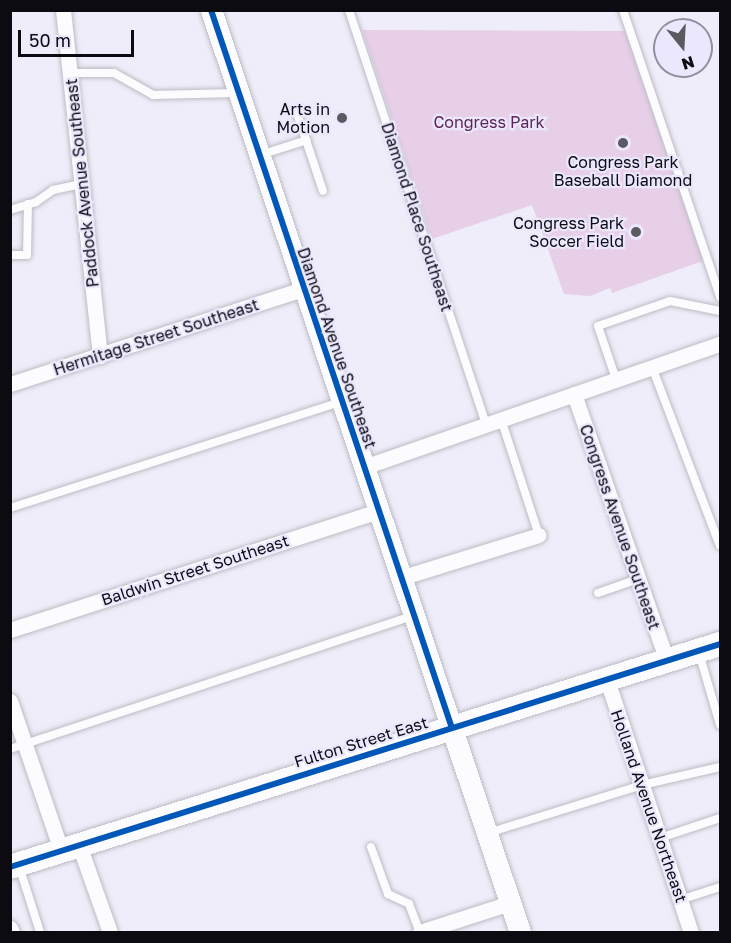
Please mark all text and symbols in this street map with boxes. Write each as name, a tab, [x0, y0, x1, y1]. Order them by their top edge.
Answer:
scale bar	[21, 18, 136, 56]
north arrow	[653, 18, 713, 78]
text: 50 m	[29, 29, 71, 51]
text: N	[679, 52, 697, 75]
street label: Paddock Avenue Southeast	[61, 78, 103, 288]
place label: Arts in Motion	[277, 99, 330, 137]
marker: Arts in Motion	[335, 111, 349, 125]
park label: Congress Park	[433, 112, 545, 132]
street label: Diamond Place Southeast	[377, 120, 457, 314]
marker: Congress Park Baseball Diamond	[616, 136, 630, 150]
place label: Congress Park Baseball Diamond	[554, 152, 692, 190]
place label: Congress Park Soccer Field	[513, 213, 624, 251]
marker: Congress Park Soccer Field	[629, 225, 643, 239]
street label: Diamond Avenue Southeast	[294, 245, 380, 451]
street label: Hermitage Street Southeast	[51, 295, 261, 379]
street label: Congress Avenue Southeast	[576, 422, 664, 632]
street label: Baldwin Street Southeast	[99, 531, 291, 609]
street label: Holland Avenue Northeast	[607, 707, 691, 905]
street label: Fulton Street East	[292, 713, 430, 771]

